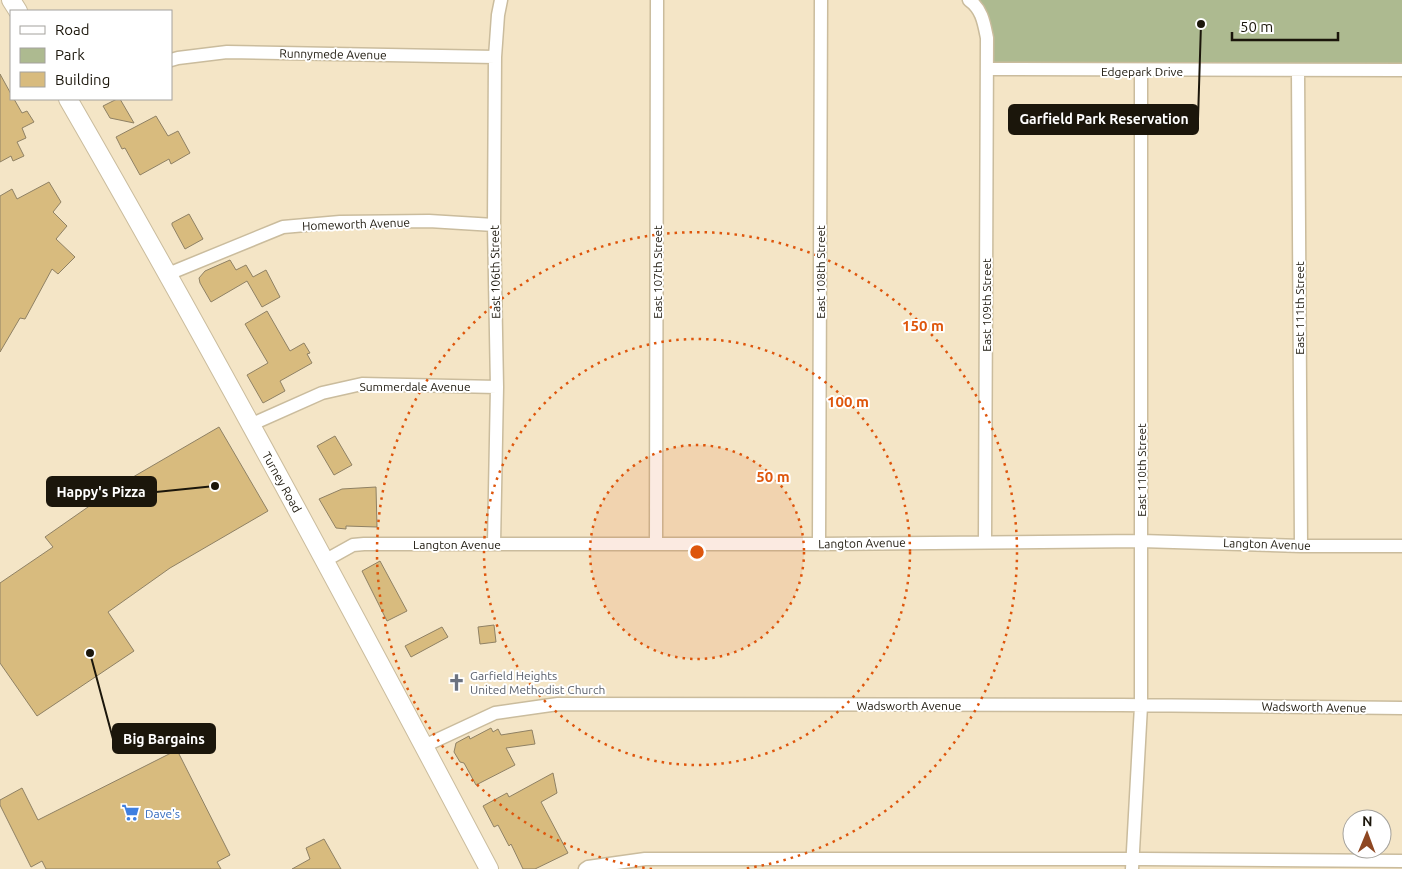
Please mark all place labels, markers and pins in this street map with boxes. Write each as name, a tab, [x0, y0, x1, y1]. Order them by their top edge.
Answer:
callout: Garfield Park Reservation	[1009, 105, 1198, 134]
callout: Happy's Pizza	[47, 477, 156, 506]
centre of rings	[688, 543, 706, 561]
place label: Garfield Heights United Methodist Church	[470, 669, 605, 696]
church icon: Garfield Heights United Methodist Church	[446, 672, 466, 692]
callout: Big Bargains	[113, 724, 215, 753]
supermarket icon: Dave's	[121, 803, 141, 823]
place label: Dave's	[145, 807, 180, 820]

